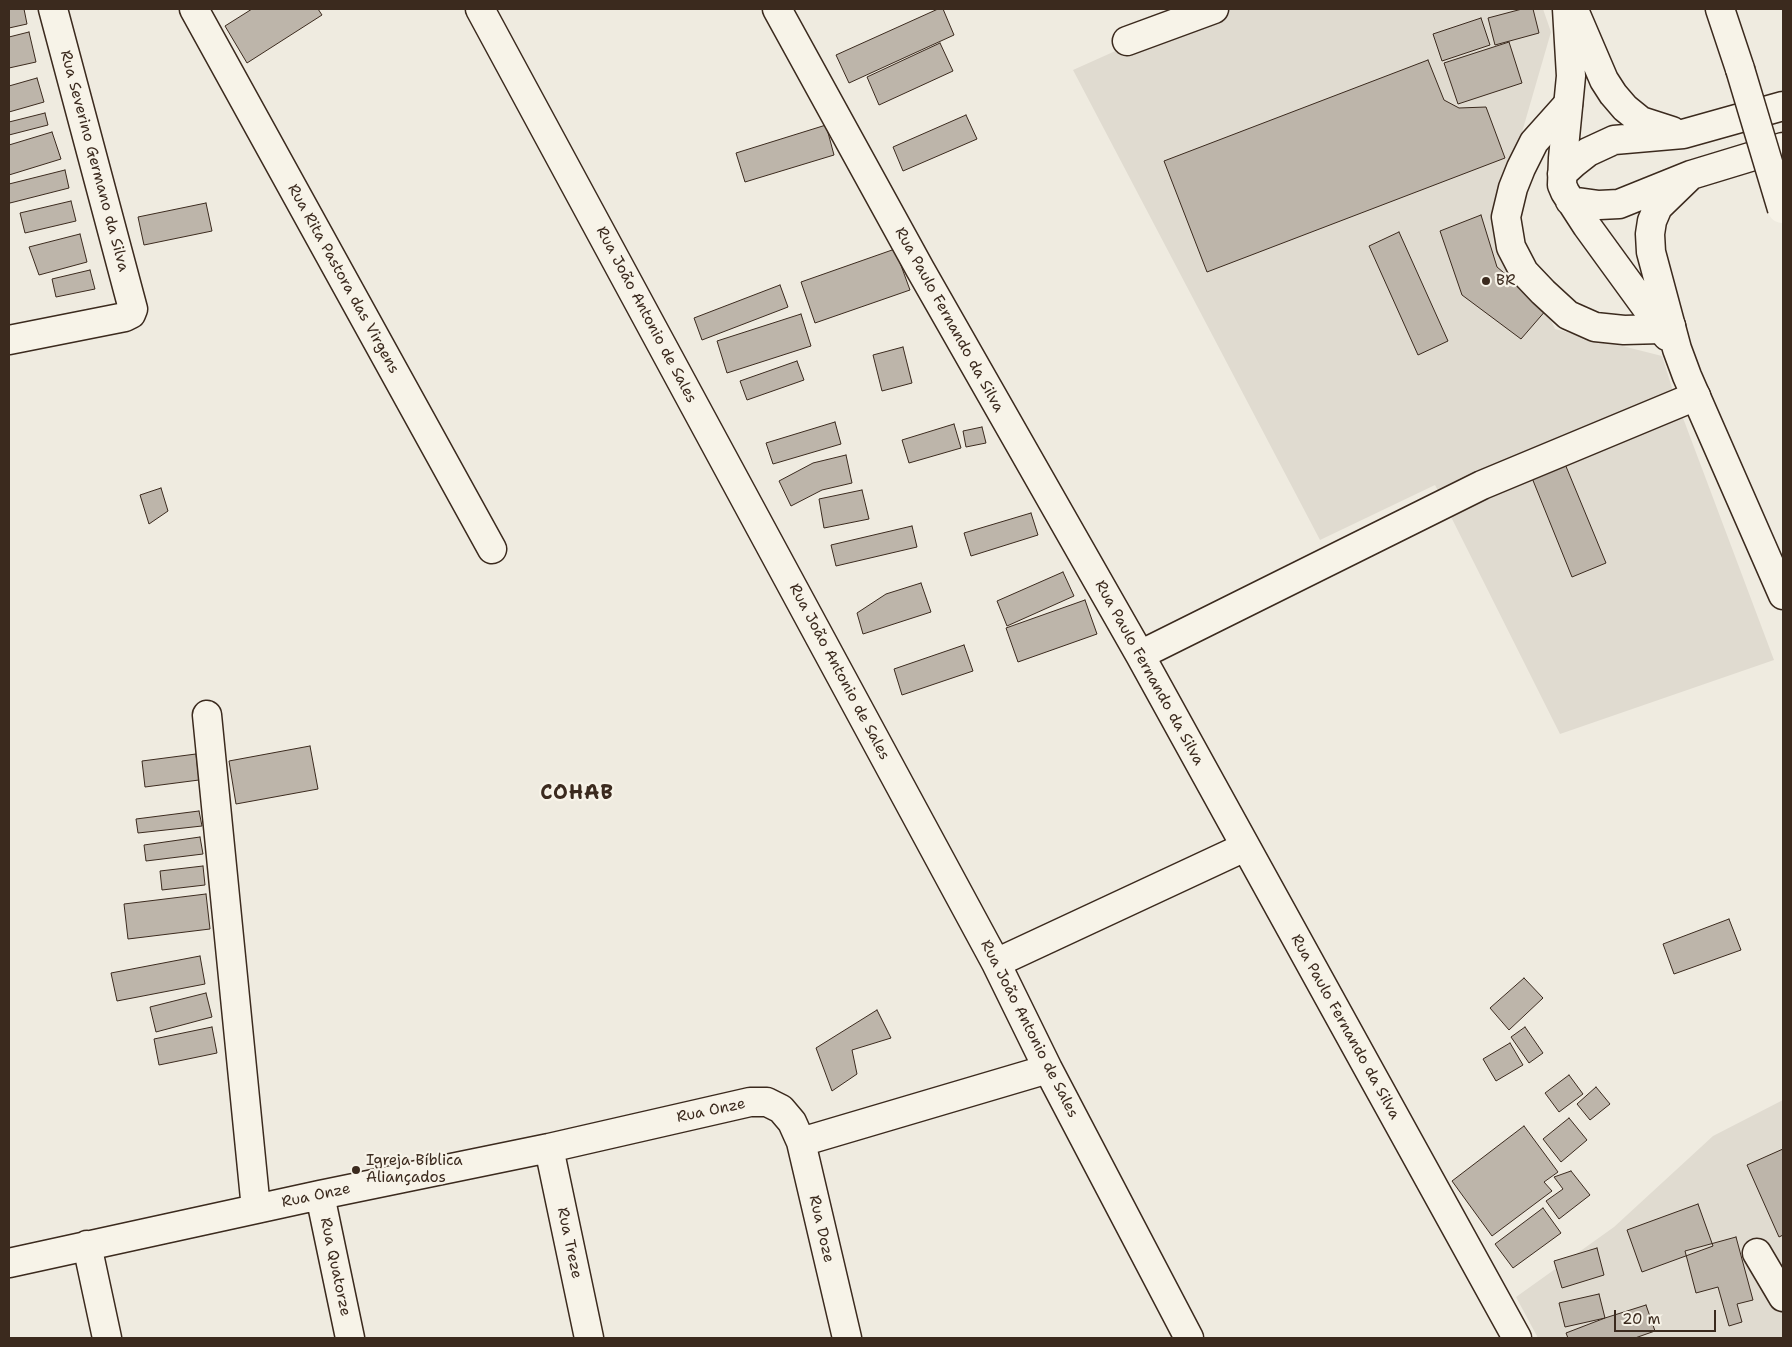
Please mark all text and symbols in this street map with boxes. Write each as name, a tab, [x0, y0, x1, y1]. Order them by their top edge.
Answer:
street label: Rua Severino Germano da Silva	[56, 48, 132, 274]
street label: Rua Rita Pastora das Virgens	[283, 181, 403, 377]
street label: Rua João Antonio de Sales	[592, 224, 700, 406]
street label: Rua Paulo Fernando da Silva	[891, 224, 1007, 416]
place label: BR	[1496, 272, 1516, 290]
marker: BR	[1480, 275, 1492, 287]
street label: Rua Paulo Fernando da Silva	[1091, 577, 1207, 769]
street label: Rua João Antonio de Sales	[785, 581, 893, 763]
district label: COHAB	[540, 782, 614, 806]
street label: Rua Paulo Fernando da Silva	[1287, 931, 1403, 1123]
street label: Rua João Antonio de Sales	[976, 937, 1082, 1121]
street label: Rua Onze	[675, 1095, 747, 1127]
place label: Igreja Bíblica Aliançados	[366, 1152, 463, 1187]
marker: Igreja Bíblica Aliançados	[350, 1164, 362, 1176]
street label: Rua Onze	[280, 1180, 352, 1212]
street label: Rua Doze	[805, 1194, 837, 1264]
street label: Rua Treze	[553, 1206, 585, 1280]
street label: Rua Quatorze	[316, 1216, 354, 1318]
scale bar	[1617, 1300, 1720, 1332]
text: 20 m	[1622, 1309, 1661, 1329]

